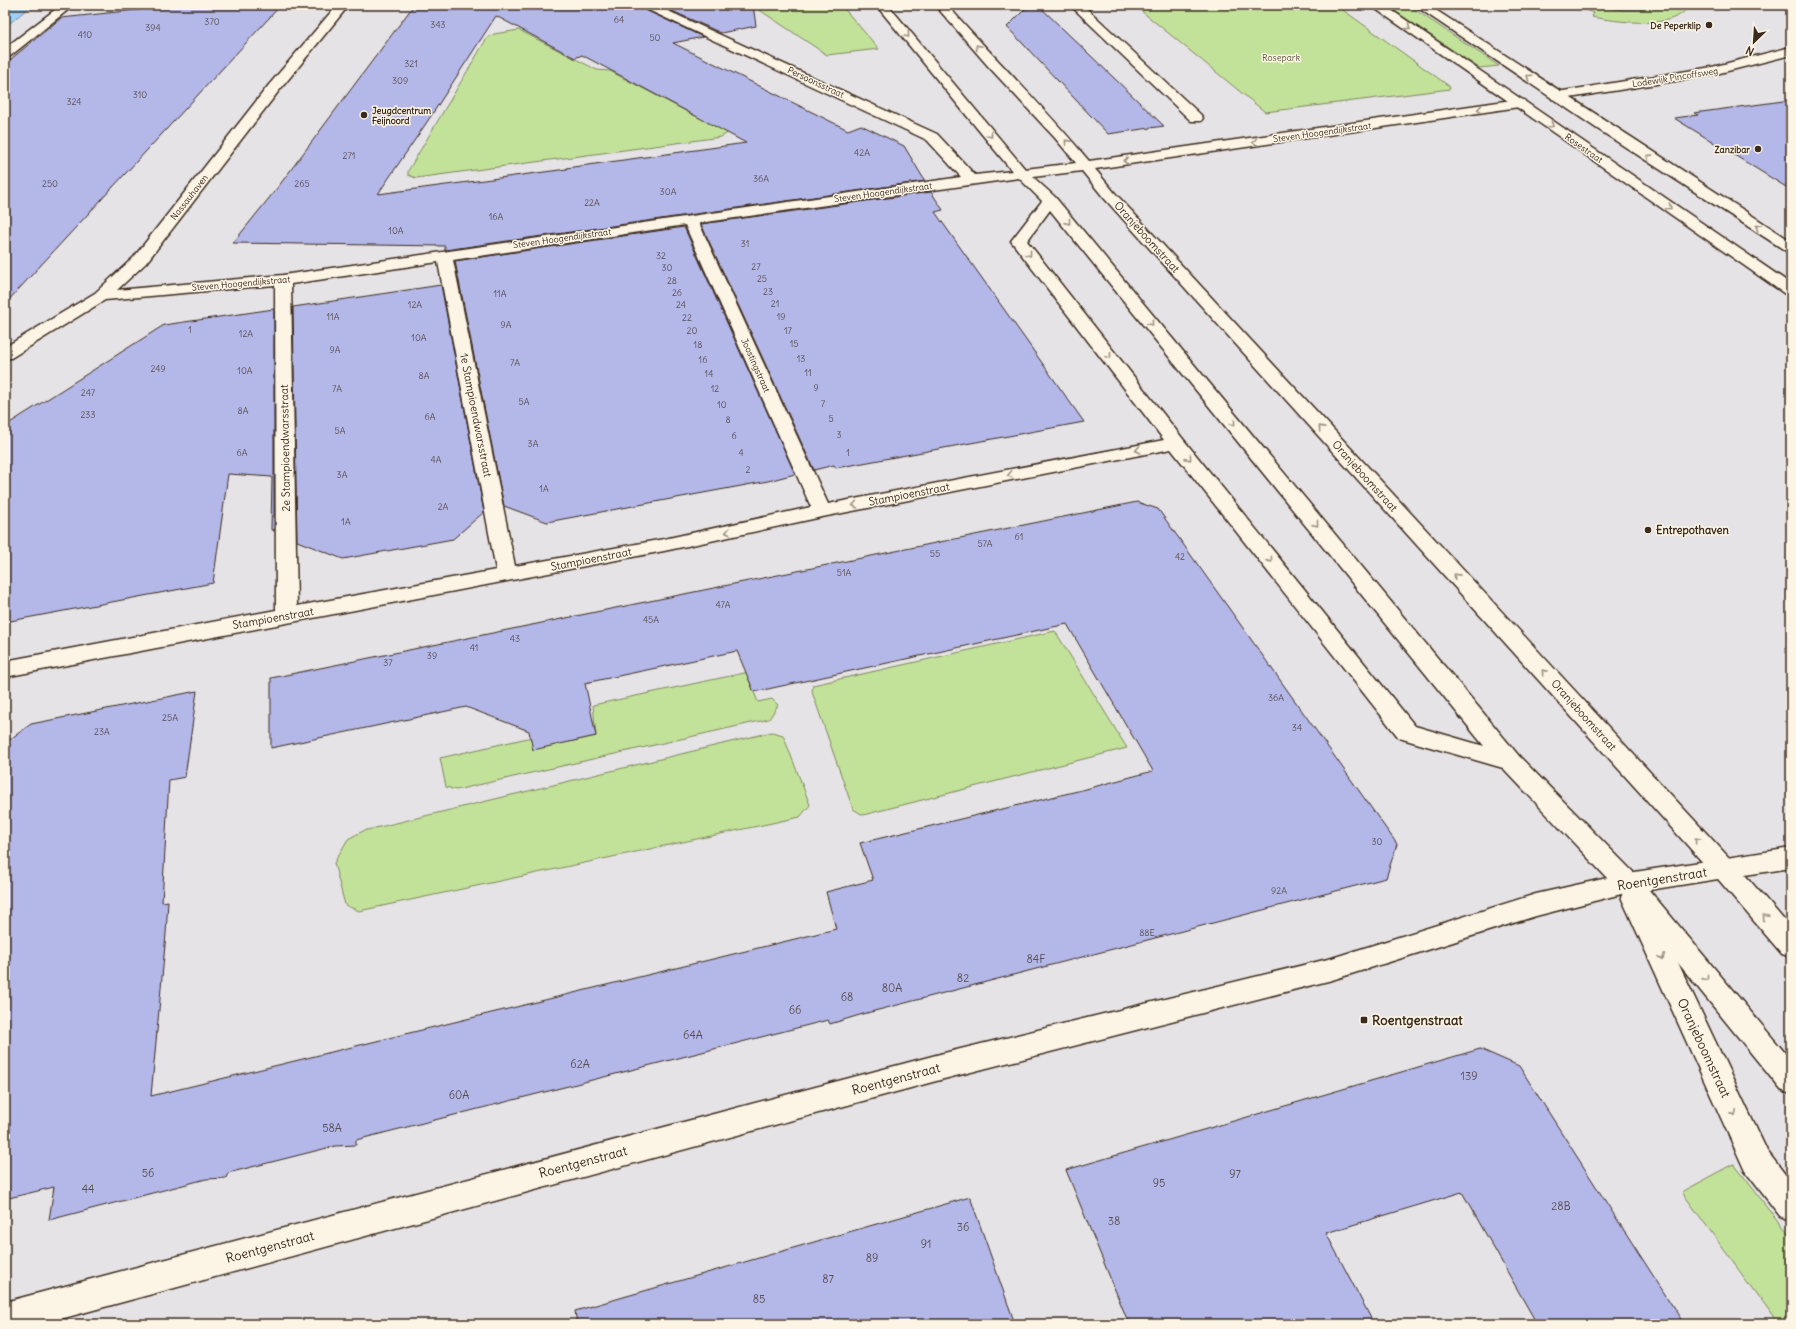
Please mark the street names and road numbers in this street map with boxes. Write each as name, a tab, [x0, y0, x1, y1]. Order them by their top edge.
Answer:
street label: Persoonsstraat	[786, 64, 846, 100]
street label: Lodewijk Pincoffsweg	[1631, 65, 1719, 89]
street label: Steven Hoogendijkstraat	[1272, 120, 1372, 144]
street label: Rosestraat	[1563, 131, 1605, 165]
street label: Nassauhaven	[168, 172, 210, 222]
street label: Steven Hoogendijkstraat	[833, 180, 933, 204]
street label: Oranjeboomstraat	[1111, 198, 1183, 276]
street label: Steven Hoogendijkstraat	[512, 226, 612, 250]
street label: Steven Hoogendijkstraat	[191, 273, 291, 293]
street label: Joostingstraat	[739, 336, 773, 394]
street label: 1e Stampioendwarsstraat	[457, 352, 495, 478]
street label: 2e Stampioendwarsstraat	[277, 384, 293, 512]
street label: Oranjeboomstraat	[1329, 437, 1401, 515]
street label: Stampioenstraat	[867, 479, 951, 509]
street label: Stampioenstraat	[549, 544, 633, 574]
street label: Stampioenstraat	[231, 604, 315, 632]
street label: Oranjeboomstraat	[1548, 676, 1620, 754]
street label: Roentgenstraat	[1616, 863, 1709, 894]
street label: Oranjeboomstraat	[1673, 996, 1735, 1101]
street label: Roentgenstraat	[850, 1059, 943, 1099]
street label: Roentgenstraat	[537, 1142, 630, 1182]
street label: Roentgenstraat	[224, 1227, 317, 1267]

